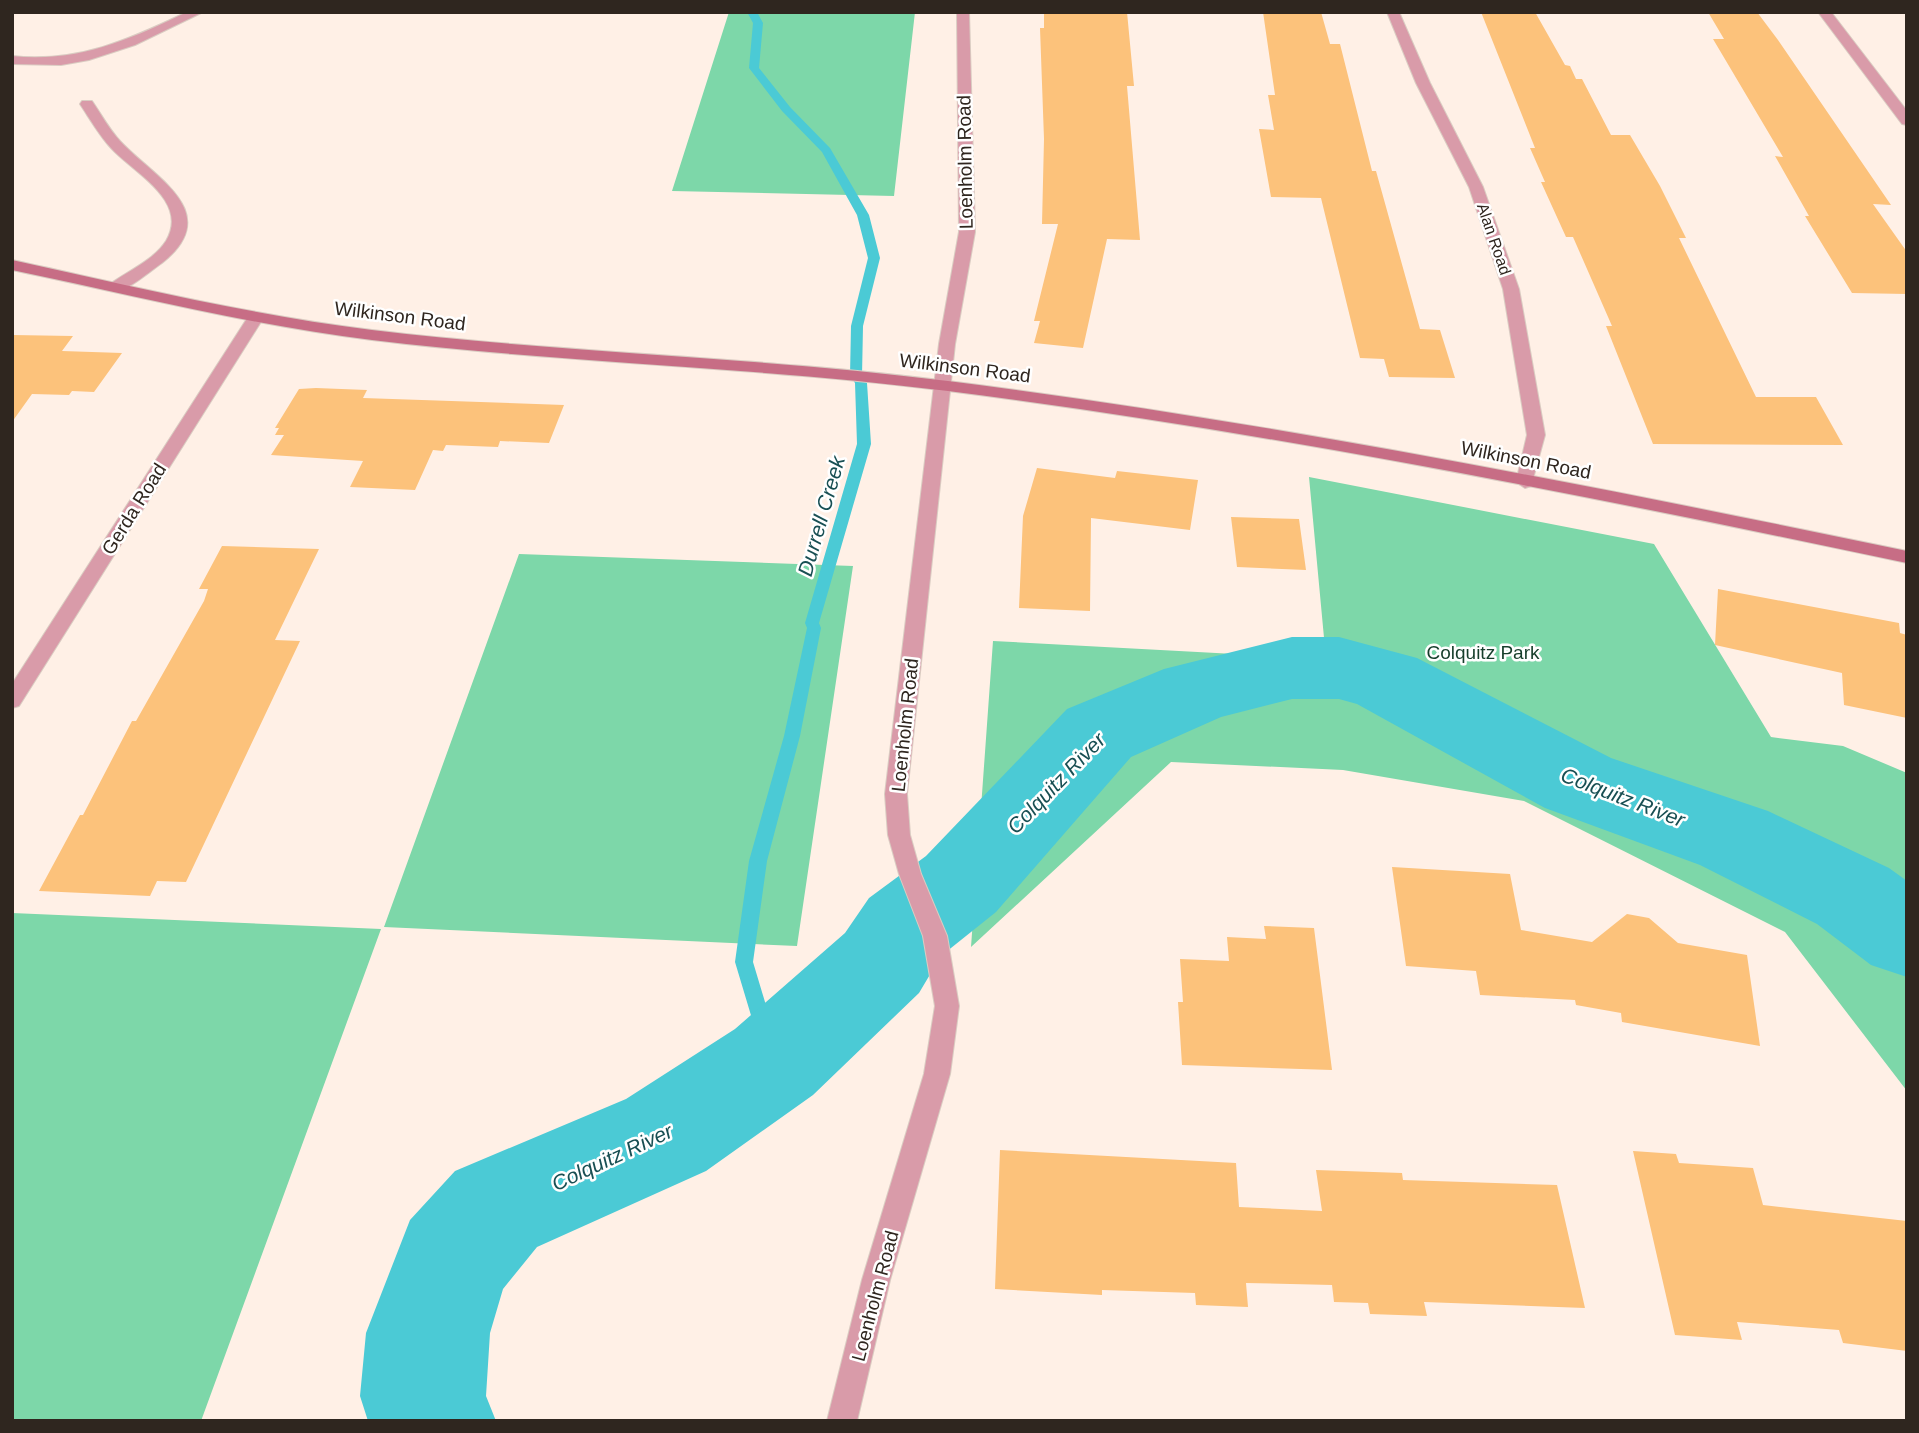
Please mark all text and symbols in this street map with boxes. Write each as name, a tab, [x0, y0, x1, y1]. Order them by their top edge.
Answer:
street label: Loenholm Road	[953, 95, 977, 229]
street label: Alan Road	[1474, 201, 1514, 277]
street label: Wilkinson Road	[333, 298, 467, 334]
street label: Wilkinson Road	[898, 350, 1032, 386]
street label: Wilkinson Road	[1459, 437, 1593, 483]
water label: Durrell Creek	[793, 452, 850, 579]
street label: Gerda Road	[98, 460, 170, 558]
park label: Colquitz Park	[1427, 642, 1540, 663]
street label: Loenholm Road	[888, 657, 922, 793]
water label: Colquitz River	[1002, 727, 1110, 838]
water label: Colquitz River	[1558, 763, 1689, 832]
water label: Colquitz River	[548, 1119, 677, 1195]
street label: Loenholm Road	[847, 1228, 903, 1364]

